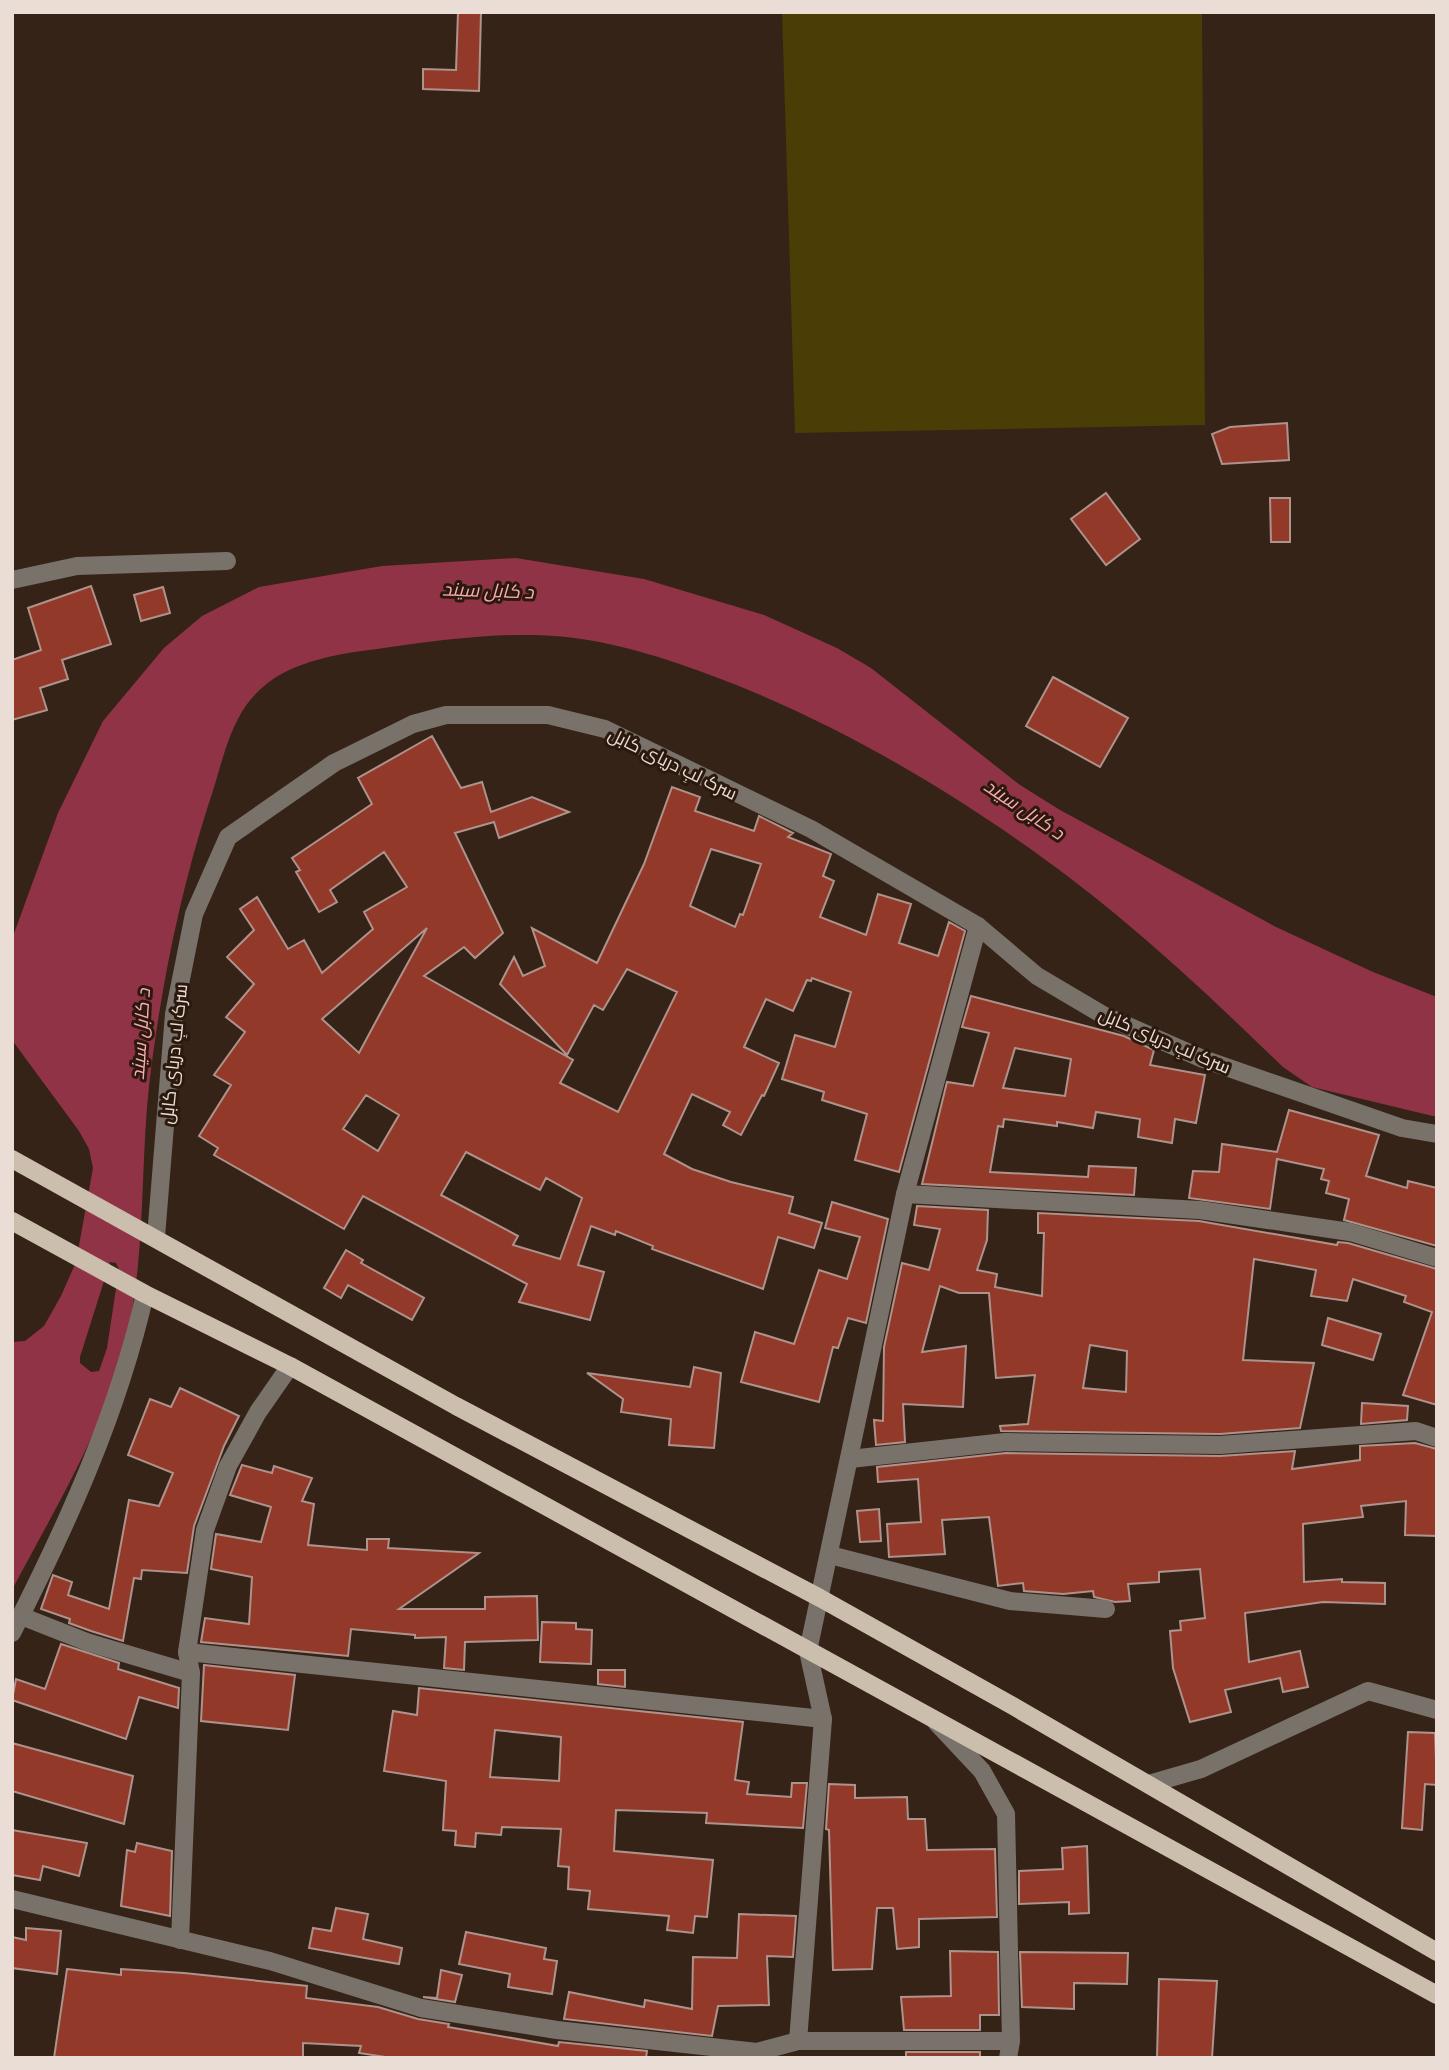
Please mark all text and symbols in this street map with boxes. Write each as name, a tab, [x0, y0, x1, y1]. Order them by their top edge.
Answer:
water label: د کابل سيند	[442, 574, 535, 604]
street label: سرک لبِ دریای کابل	[604, 721, 742, 805]
water label: د کابل سيند	[980, 772, 1071, 845]
street label: سرک لبِ دریای کابل	[154, 983, 192, 1125]
water label: د کابل سيند	[123, 987, 155, 1081]
street label: سرک لبِ دریای کابل	[1095, 1001, 1235, 1079]

